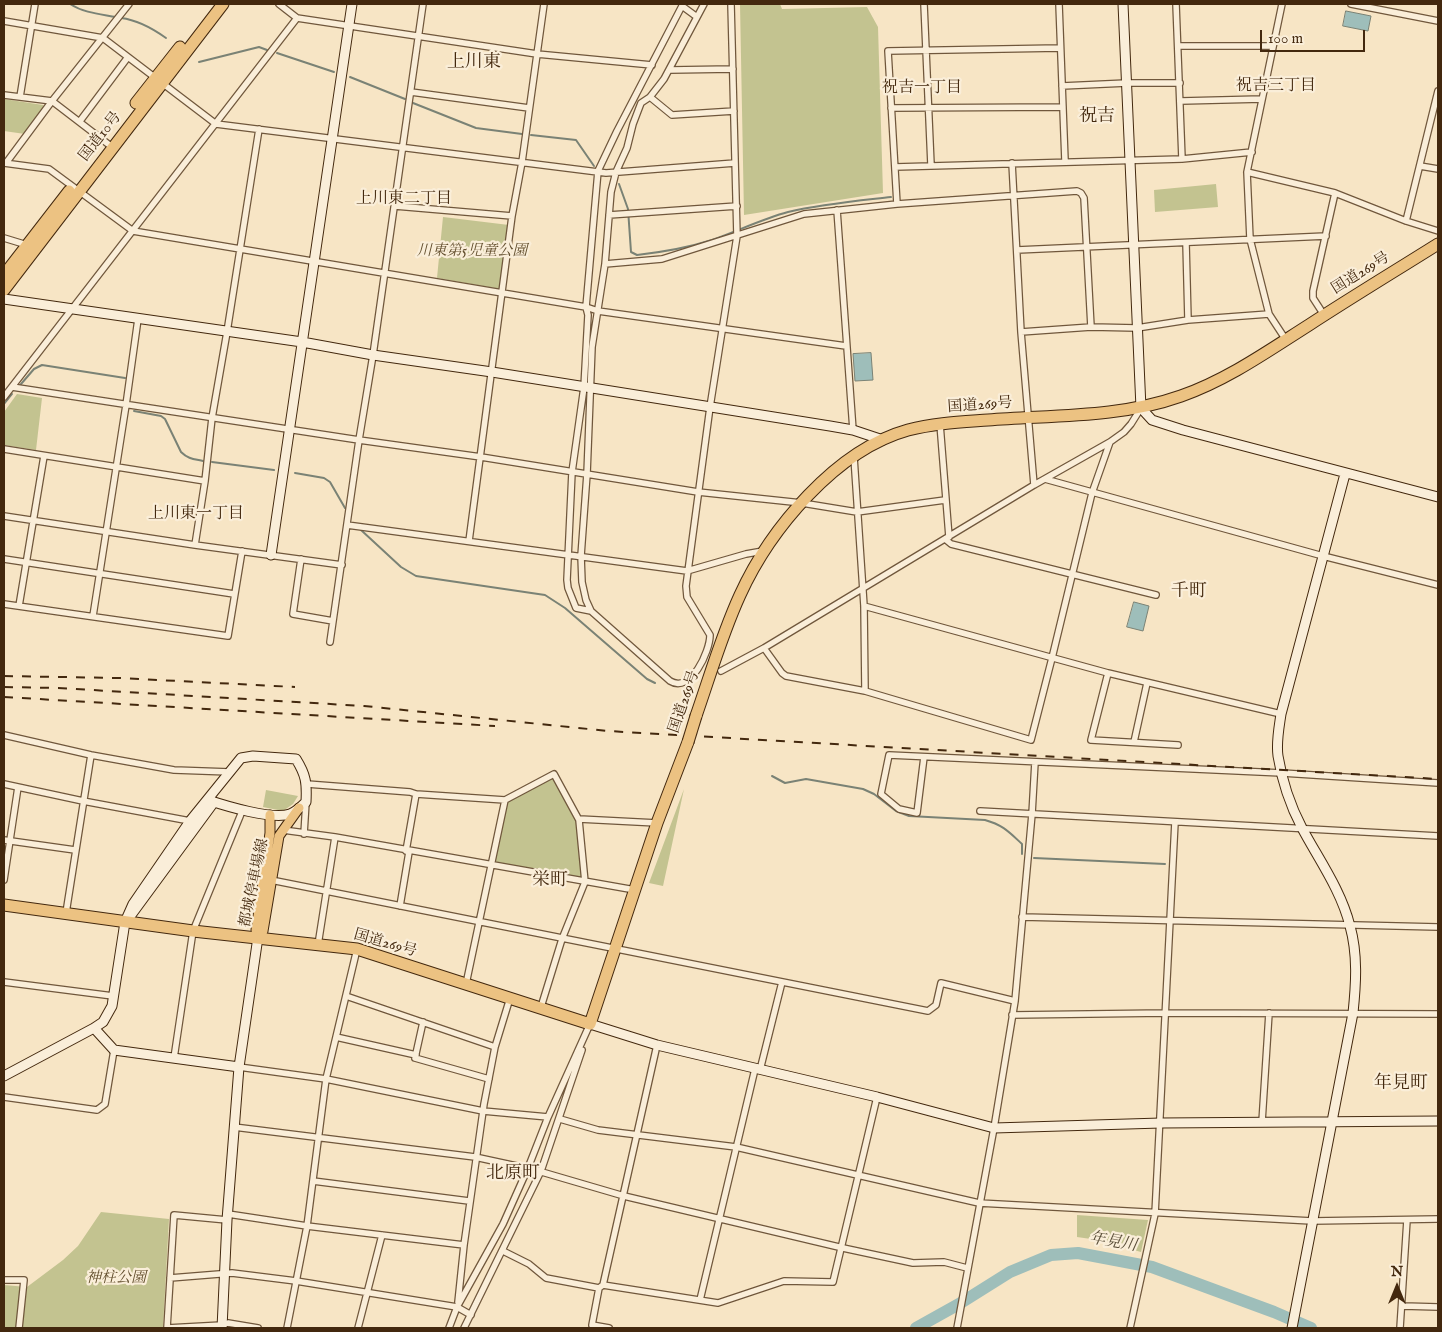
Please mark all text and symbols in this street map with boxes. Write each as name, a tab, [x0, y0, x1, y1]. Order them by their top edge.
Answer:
scale bar	[1262, 20, 1367, 52]
text: 100 m	[1268, 29, 1303, 48]
district label: 上川東	[447, 52, 501, 74]
district label: 祝吉三丁目	[1236, 77, 1316, 97]
district label: 祝吉一丁目	[882, 79, 962, 99]
district label: 祝吉	[1079, 106, 1115, 128]
street label: 国道10号	[76, 109, 126, 165]
district label: 上川東二丁目	[356, 190, 452, 210]
park label: 川東第5児童公園	[417, 243, 527, 261]
street label: 国道269号	[1329, 249, 1393, 299]
street label: 国道269号	[947, 395, 1013, 417]
district label: 上川東一丁目	[148, 505, 244, 525]
district label: 千町	[1171, 581, 1207, 603]
street label: 国道269号	[666, 668, 704, 736]
street label: 都城停車場線	[237, 837, 273, 929]
district label: 栄町	[532, 870, 568, 892]
street label: 国道269号	[351, 926, 419, 962]
district label: 年見町	[1374, 1073, 1428, 1095]
district label: 北原町	[486, 1163, 540, 1185]
water label: 年見川	[1088, 1229, 1138, 1257]
north arrow	[1372, 1262, 1422, 1312]
text: N	[1391, 1263, 1403, 1281]
park label: 神柱公園	[86, 1270, 146, 1288]

